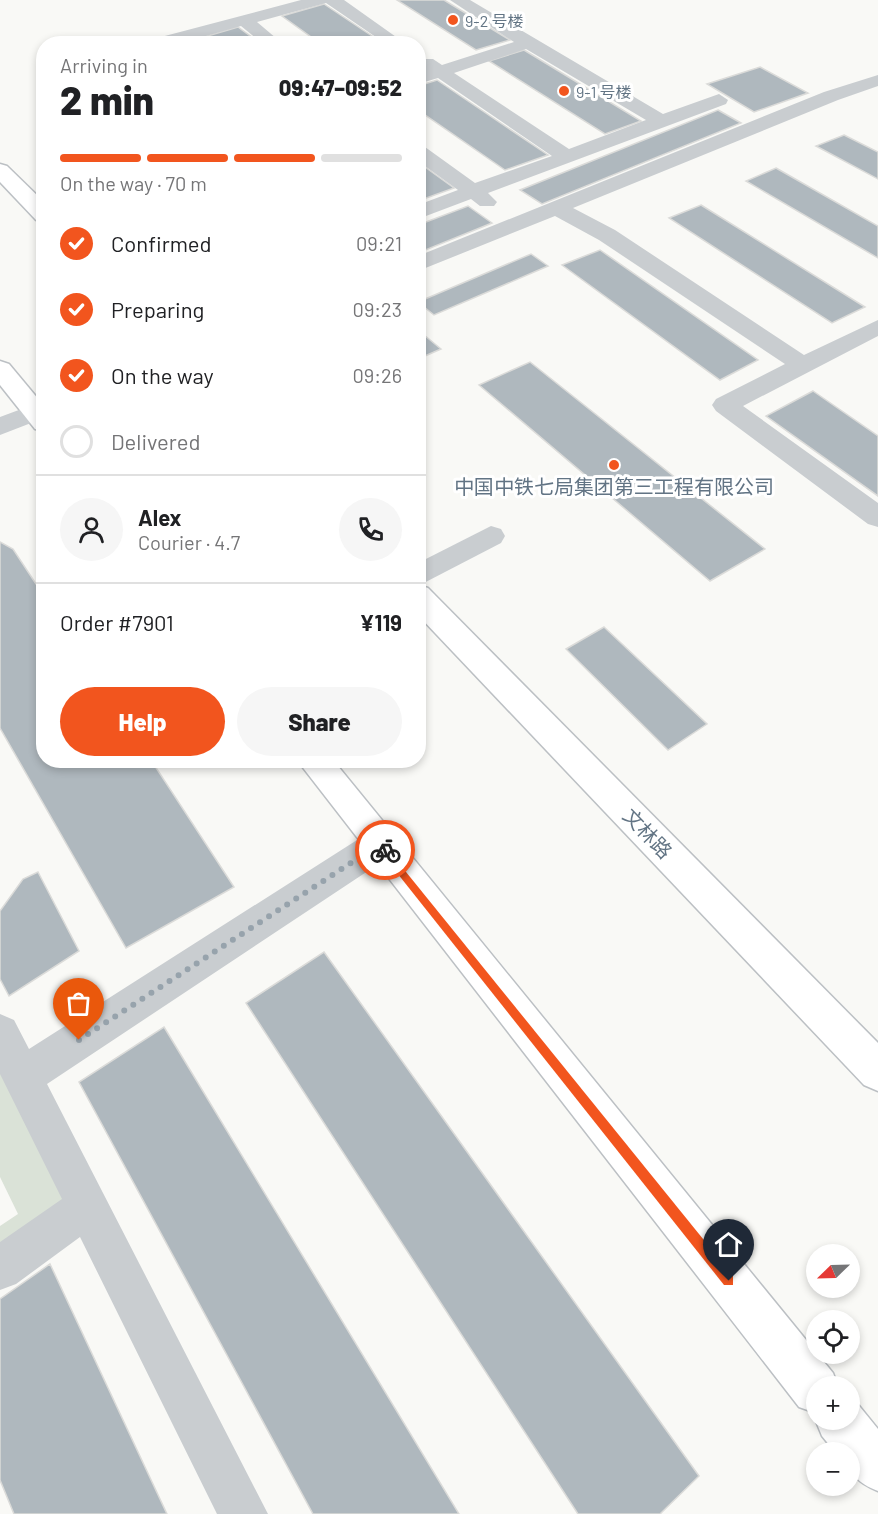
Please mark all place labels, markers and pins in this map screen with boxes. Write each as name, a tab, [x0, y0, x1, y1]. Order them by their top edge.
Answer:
place label: 9-2 号楼	[465, 11, 523, 30]
marker: 9-2 号楼	[446, 13, 460, 27]
place label: 9-1 号楼	[576, 82, 631, 101]
marker: 9-1 号楼	[557, 84, 571, 98]
marker: 中国中铁七局集团第三工程有限公司	[607, 458, 621, 472]
place label: 中国中铁七局集团第三工程有限公司	[454, 474, 774, 498]
pin	[53, 978, 104, 1040]
pin	[703, 1219, 754, 1281]

